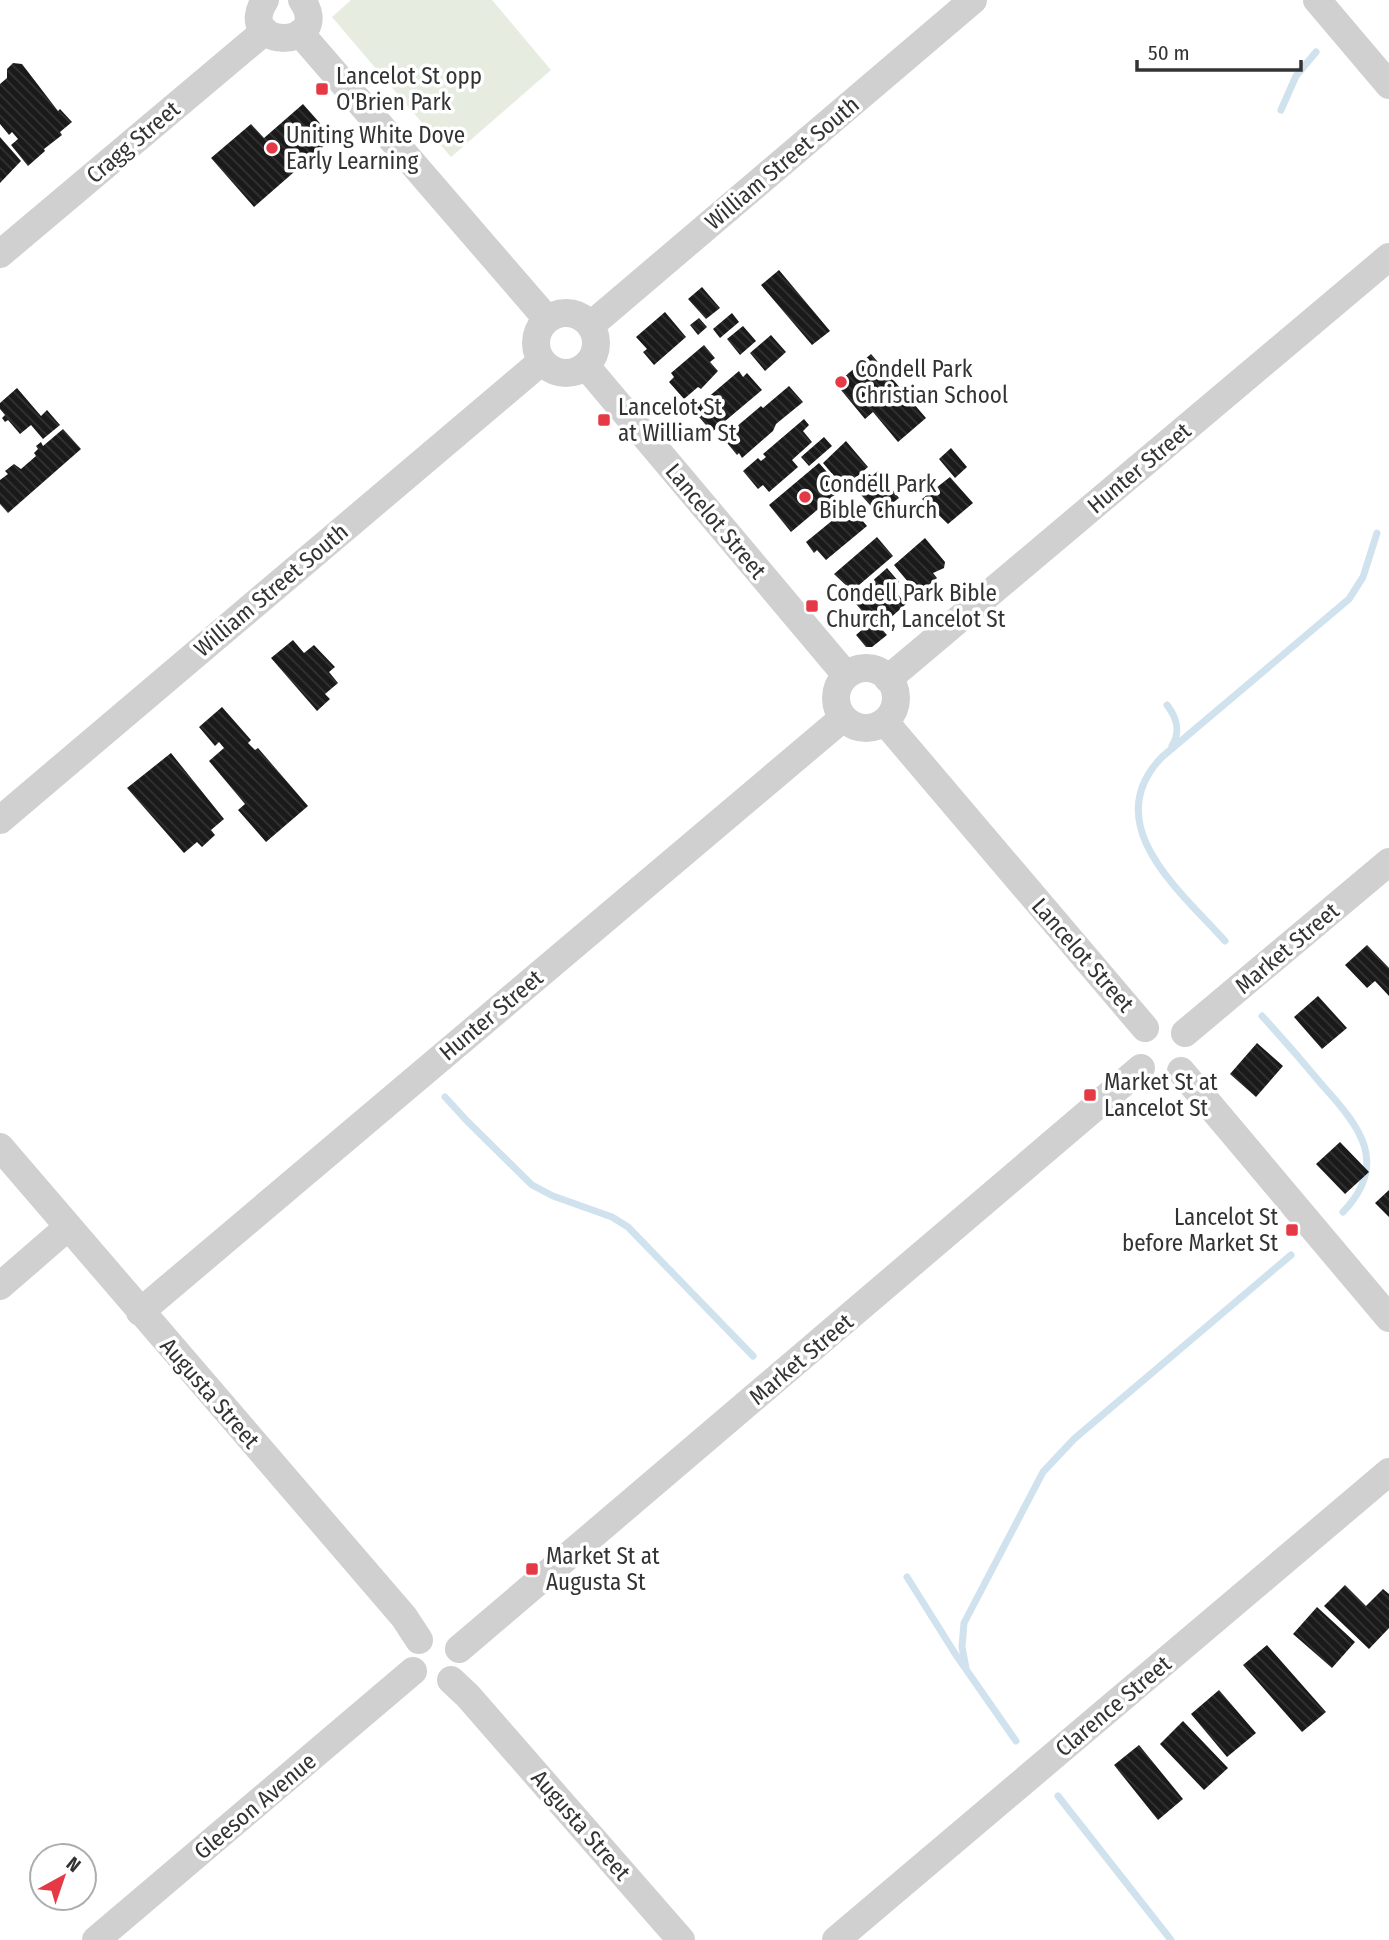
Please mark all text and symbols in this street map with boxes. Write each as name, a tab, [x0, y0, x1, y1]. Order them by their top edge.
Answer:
scale bar	[1137, 28, 1302, 72]
text: 50 m	[1148, 40, 1190, 66]
place label: Lancelot St opp O'Brien Park	[336, 62, 482, 116]
marker: Lancelot St opp O'Brien Park	[314, 81, 330, 97]
street label: William Street South	[699, 90, 865, 236]
street label: Cragg Street	[81, 95, 186, 189]
place label: Uniting White Dove Early Learning	[286, 121, 465, 175]
marker: Uniting White Dove Early Learning	[264, 140, 280, 156]
place label: Condell Park Christian School	[855, 355, 1008, 409]
marker: Condell Park Christian School	[833, 374, 849, 390]
place label: Lancelot St at William St	[618, 393, 737, 447]
marker: Lancelot St at William St	[596, 412, 612, 428]
street label: Hunter Street	[1082, 416, 1197, 519]
street label: Lancelot Street	[660, 458, 773, 585]
place label: Condell Park Bible Church	[819, 470, 937, 524]
marker: Condell Park Bible Church	[797, 489, 813, 505]
street label: William Street South	[188, 517, 354, 663]
place label: Condell Park Bible Church, Lancelot St	[826, 579, 1006, 633]
marker: Condell Park Bible Church, Lancelot St	[804, 598, 820, 614]
street label: Lancelot Street	[1026, 892, 1140, 1018]
street label: Market Street	[1229, 896, 1345, 1000]
street label: Hunter Street	[434, 963, 549, 1066]
place label: Market St at Lancelot St	[1104, 1068, 1218, 1122]
marker: Market St at Lancelot St	[1082, 1087, 1098, 1103]
place label: Lancelot St before Market St	[1122, 1203, 1278, 1257]
marker: Lancelot St before Market St	[1284, 1222, 1300, 1238]
street label: Market Street	[743, 1307, 859, 1411]
street label: Augusta Street	[154, 1332, 266, 1454]
place label: Market St at Augusta St	[546, 1542, 660, 1596]
marker: Market St at Augusta St	[524, 1561, 540, 1577]
street label: Clarence Street	[1050, 1649, 1177, 1762]
street label: Gleeson Avenue	[188, 1747, 322, 1865]
street label: Augusta Street	[525, 1764, 637, 1886]
north arrow	[28, 1842, 98, 1912]
text: N	[62, 1852, 85, 1877]

